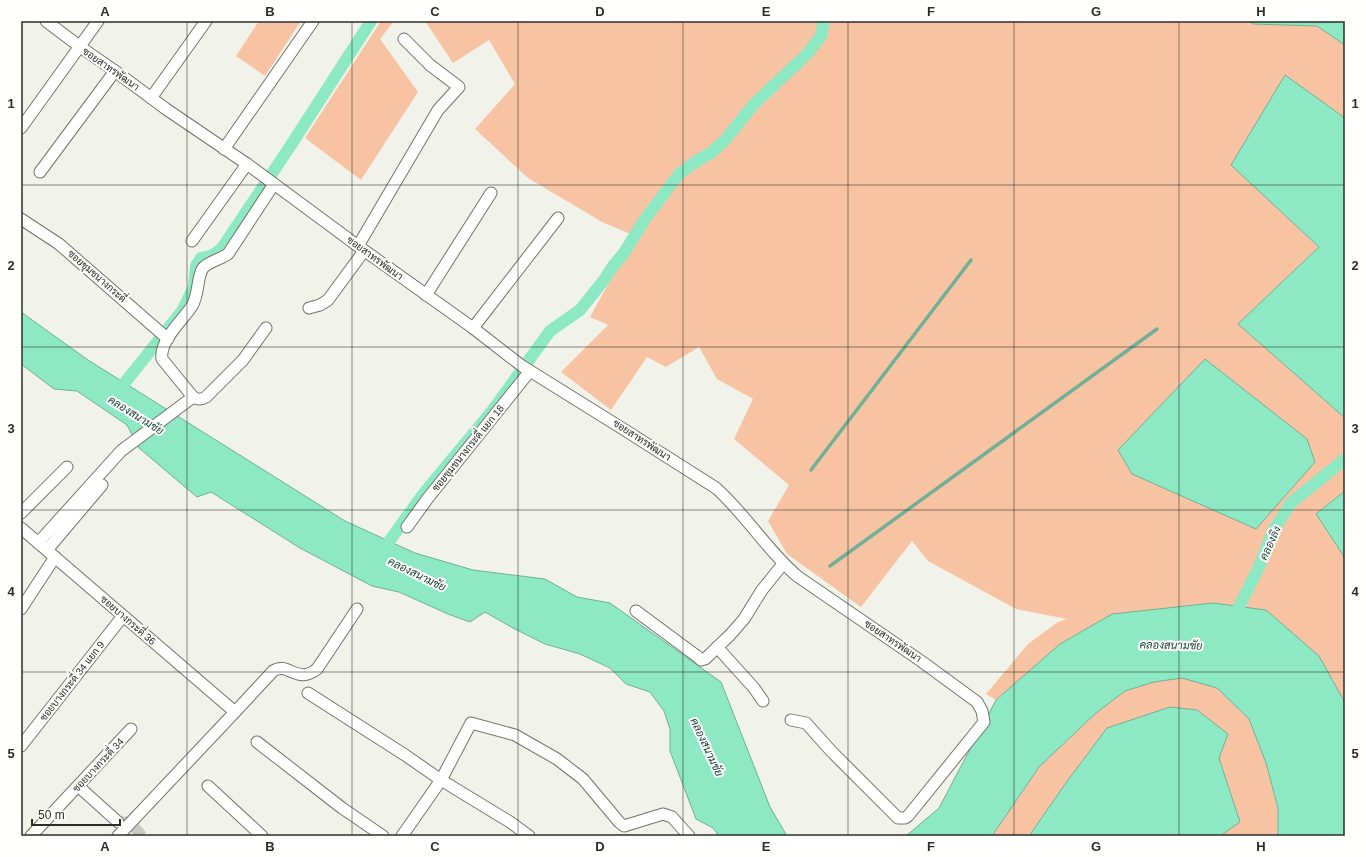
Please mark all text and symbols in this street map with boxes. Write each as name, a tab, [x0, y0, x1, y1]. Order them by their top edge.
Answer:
text: A	[100, 4, 110, 19]
text: B	[265, 4, 275, 19]
text: C	[430, 4, 440, 19]
text: D	[595, 4, 605, 19]
text: E	[762, 4, 771, 19]
text: F	[927, 4, 935, 19]
text: G	[1091, 4, 1101, 19]
text: H	[1256, 4, 1266, 19]
street label: ซอยสาทรพัฒนา	[81, 45, 142, 93]
text: 1	[7, 96, 15, 111]
text: 1	[1351, 96, 1359, 111]
street label: ซอยสาทรพัฒนา	[345, 233, 406, 282]
street label: ซอยชุมชนางกระดี่	[64, 245, 130, 306]
text: 2	[7, 258, 15, 273]
text: 2	[1351, 258, 1359, 273]
water label: คลองสนามชัย	[106, 392, 167, 437]
street label: ซอยชุมชนางกระดี่ แยก 18	[428, 401, 508, 495]
street label: ซอยสาทรพัฒนา	[611, 416, 674, 463]
text: 3	[7, 421, 15, 436]
text: 3	[1351, 421, 1359, 436]
water label: คลองลิง	[1257, 524, 1283, 562]
water label: คลองสนามชัย	[386, 554, 449, 593]
text: 4	[7, 584, 15, 599]
text: 4	[1351, 584, 1359, 599]
street label: ซอยบางกระดี่ 36	[98, 591, 160, 647]
street label: ซอยสาทรพัฒนา	[862, 617, 924, 664]
street label: ซอยบางกระดี่ 34 แยก 9	[35, 637, 107, 723]
water label: คลองสนามชัย	[1139, 637, 1203, 652]
water label: คลองสนามชัย	[688, 716, 727, 779]
street label: ซอยบางกระดี่ 34	[68, 734, 126, 794]
text: 5	[7, 746, 15, 761]
text: 5	[1351, 746, 1359, 761]
scale bar	[32, 801, 120, 827]
text: 50 m	[38, 808, 65, 822]
text: A	[100, 839, 110, 854]
text: B	[265, 839, 275, 854]
text: C	[430, 839, 440, 854]
text: D	[595, 839, 605, 854]
text: E	[762, 839, 771, 854]
text: F	[927, 839, 935, 854]
text: G	[1091, 839, 1101, 854]
text: H	[1256, 839, 1266, 854]

